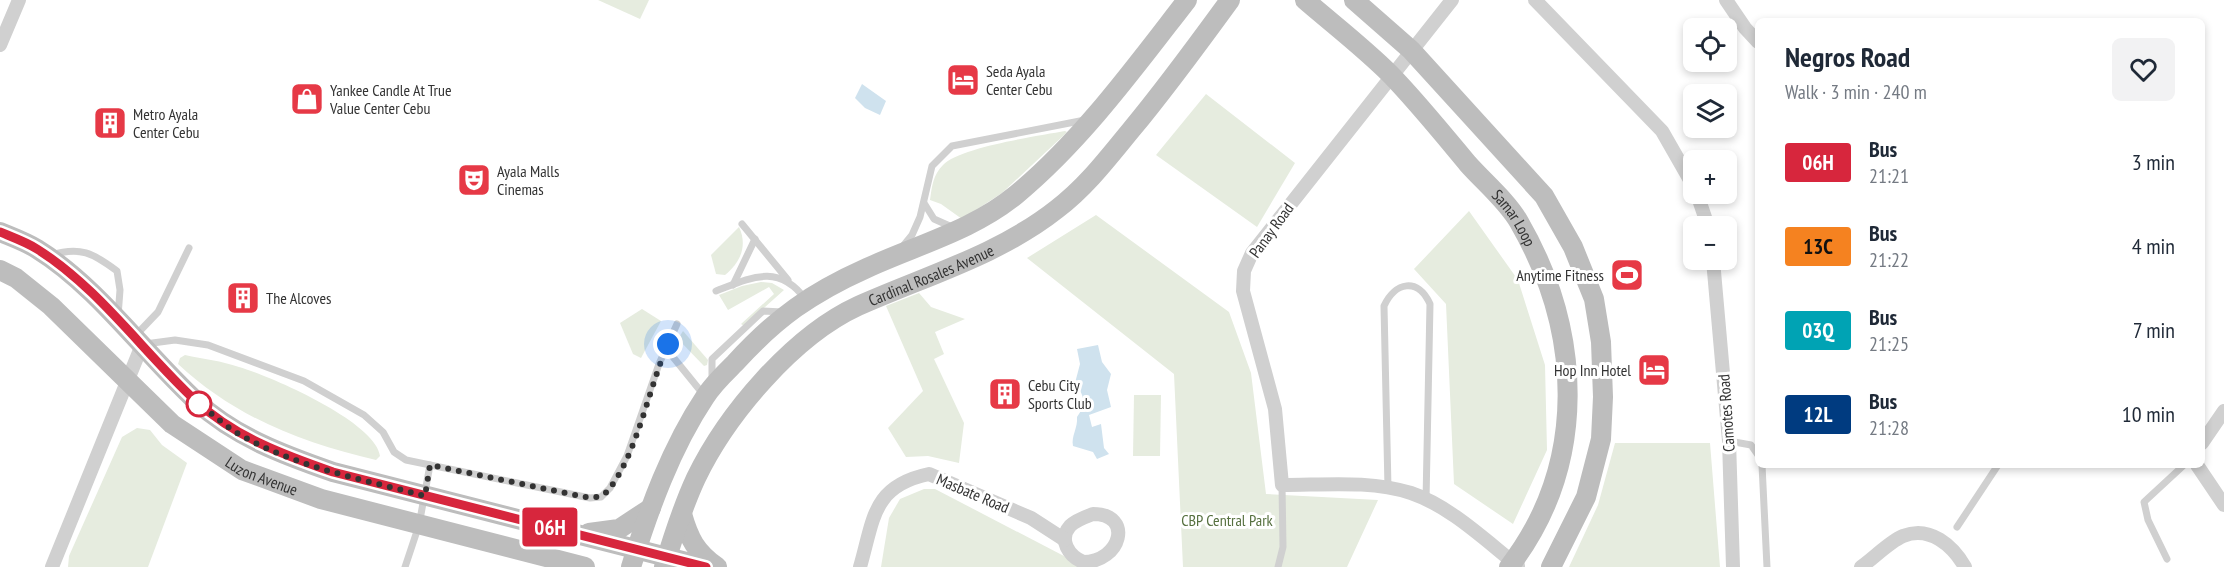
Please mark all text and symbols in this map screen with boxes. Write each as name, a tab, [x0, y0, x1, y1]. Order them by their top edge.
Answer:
map controls	[1683, 18, 1737, 270]
button: locate	[1683, 18, 1737, 72]
text: Negros Road	[1785, 38, 1910, 75]
button: heart	[2112, 38, 2175, 101]
place label: Seda Ayala Center Cebu	[986, 61, 1053, 99]
hotel icon: Seda Ayala Center Cebu	[945, 62, 981, 98]
text: Walk · 3 min · 240 m	[1785, 79, 1927, 105]
place label: Yankee Candle At True Value Center Cebu	[329, 80, 452, 118]
shop icon: Yankee Candle At True Value Center Cebu	[289, 81, 325, 117]
button: layers	[1683, 84, 1737, 138]
place label: Metro Ayala Center Cebu	[133, 104, 200, 142]
building icon: Metro Ayala Center Cebu	[92, 105, 128, 141]
text: Bus	[1869, 135, 1897, 163]
text: 3 min	[2132, 148, 2175, 176]
text: 06H	[1802, 149, 1834, 176]
button: +	[1683, 150, 1737, 204]
place label: Ayala Malls Cinemas	[497, 161, 559, 199]
theatre icon: Ayala Malls Cinemas	[456, 162, 492, 198]
text: 21:21	[1869, 163, 1909, 189]
street label: Samar Loop	[1488, 185, 1540, 249]
street label: Panay Road	[1244, 199, 1298, 261]
button: −	[1683, 216, 1737, 270]
text: Bus	[1869, 219, 1897, 247]
text: 4 min	[2132, 232, 2175, 260]
text: 13C	[1803, 233, 1833, 260]
street label: Cardinal Rosales Avenue	[865, 240, 997, 310]
text: 21:22	[1869, 247, 1909, 273]
sports icon: Anytime Fitness	[1609, 257, 1645, 293]
place label: Anytime Fitness	[1516, 265, 1604, 285]
building icon: The Alcoves	[225, 280, 261, 316]
place label: The Alcoves	[266, 288, 331, 308]
text: Bus	[1869, 303, 1897, 331]
text: 7 min	[2133, 316, 2175, 344]
text: 03Q	[1802, 317, 1834, 344]
your location	[653, 329, 683, 359]
text: 21:25	[1869, 331, 1909, 357]
hotel icon: Hop Inn Hotel	[1636, 352, 1672, 388]
place label: Hop Inn Hotel	[1554, 360, 1631, 380]
street label: Camotes Road	[1713, 373, 1739, 453]
place label: Cebu City Sports Club	[1028, 375, 1092, 413]
building icon: Cebu City Sports Club	[987, 376, 1023, 412]
text: Bus	[1869, 387, 1897, 415]
unlabelled marker	[186, 391, 212, 417]
text: 10 min	[2122, 400, 2175, 428]
text: 12L	[1804, 401, 1832, 428]
text: 21:28	[1869, 415, 1909, 441]
street label: Luzon Avenue	[222, 452, 301, 500]
street label: Masbate Road	[934, 469, 1012, 517]
line badge: 06H	[516, 508, 584, 546]
park label: CBP Central Park	[1181, 510, 1274, 530]
text: 06H	[534, 514, 566, 541]

